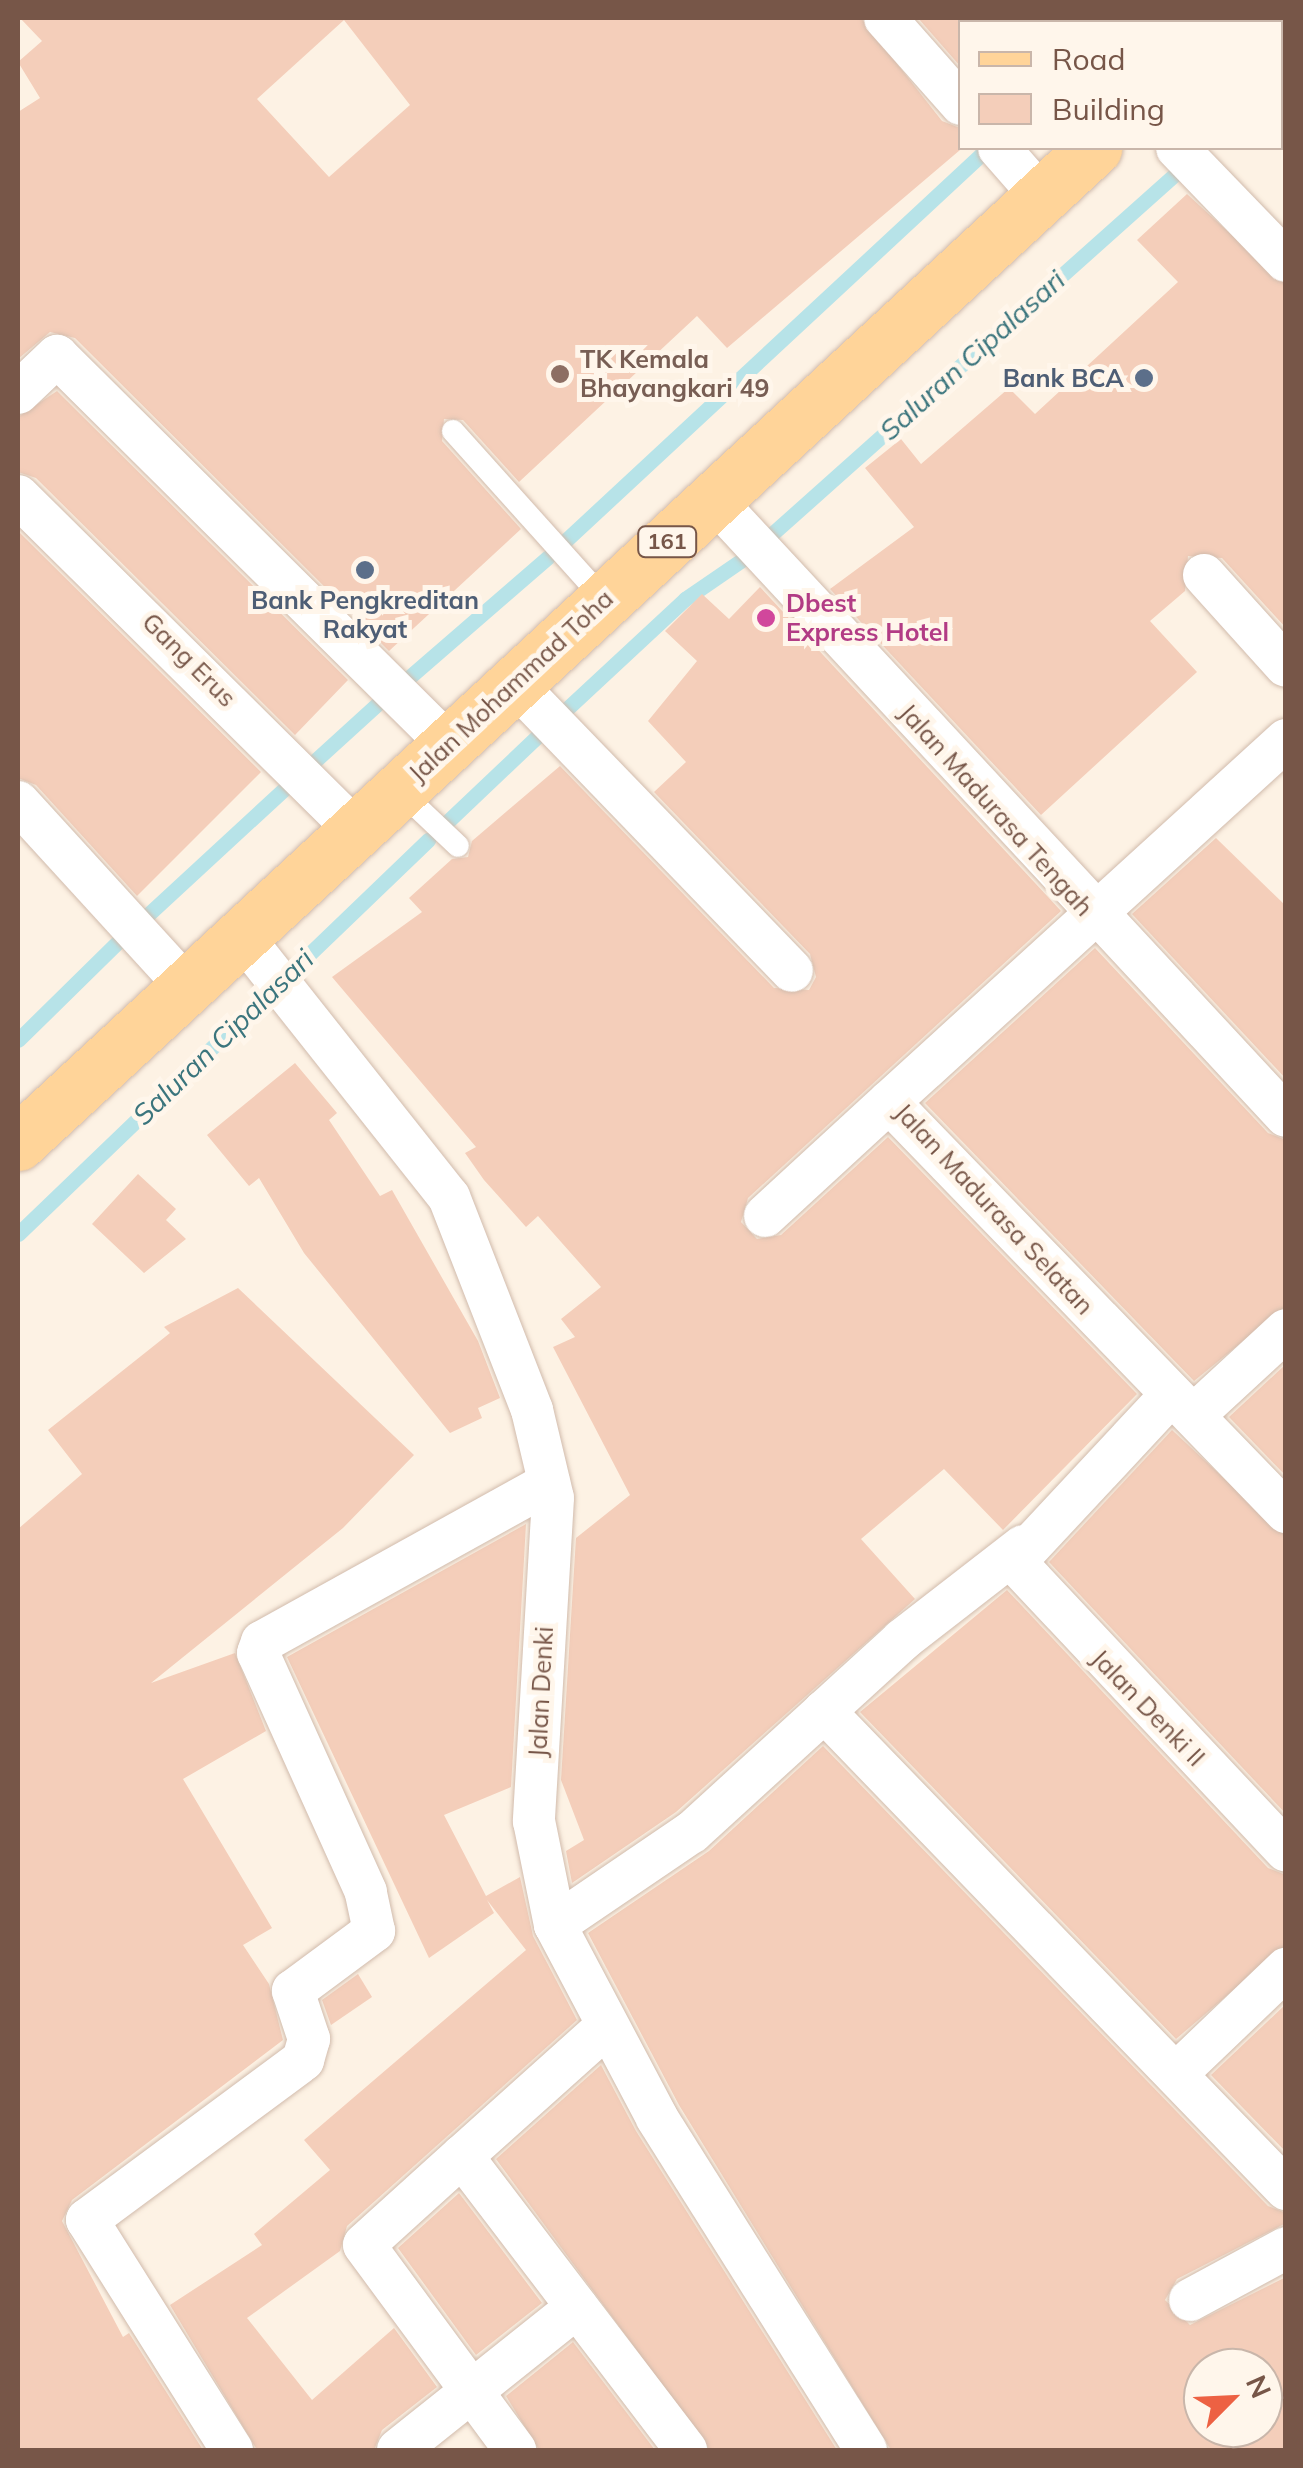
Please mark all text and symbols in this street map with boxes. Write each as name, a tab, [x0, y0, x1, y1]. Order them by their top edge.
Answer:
legend	[958, 20, 1283, 150]
text: Road	[1052, 40, 1126, 78]
text: Building	[1052, 90, 1165, 128]
water label: Saluran Cipalasari	[872, 263, 1072, 447]
place label: TK Kemala Bhayangkari 49	[580, 345, 770, 404]
marker: TK Kemala Bhayangkari 49	[549, 363, 571, 385]
place label: Bank BCA	[1003, 363, 1124, 393]
marker: Bank BCA	[1133, 367, 1155, 389]
road number: 161	[637, 525, 697, 559]
marker: Bank Pengkreditan Rakyat	[354, 559, 376, 581]
street label: Jalan Mohammad Toha	[403, 584, 619, 788]
place label: Bank Pengkreditan Rakyat	[251, 586, 479, 645]
place label: Dbest Express Hotel	[786, 589, 949, 648]
street label: Gang Erus	[136, 607, 242, 713]
marker: Dbest Express Hotel	[755, 607, 777, 629]
street label: Jalan Madurasa Tengah	[893, 698, 1099, 922]
water label: Saluran Cipalasari	[126, 942, 320, 1132]
street label: Jalan Madurasa Selatan	[888, 1097, 1100, 1321]
street label: Jalan Denki	[523, 1626, 559, 1758]
street label: Jalan Denki II	[1085, 1643, 1211, 1773]
north arrow	[1183, 2348, 1283, 2448]
text: N	[1239, 2370, 1279, 2403]

